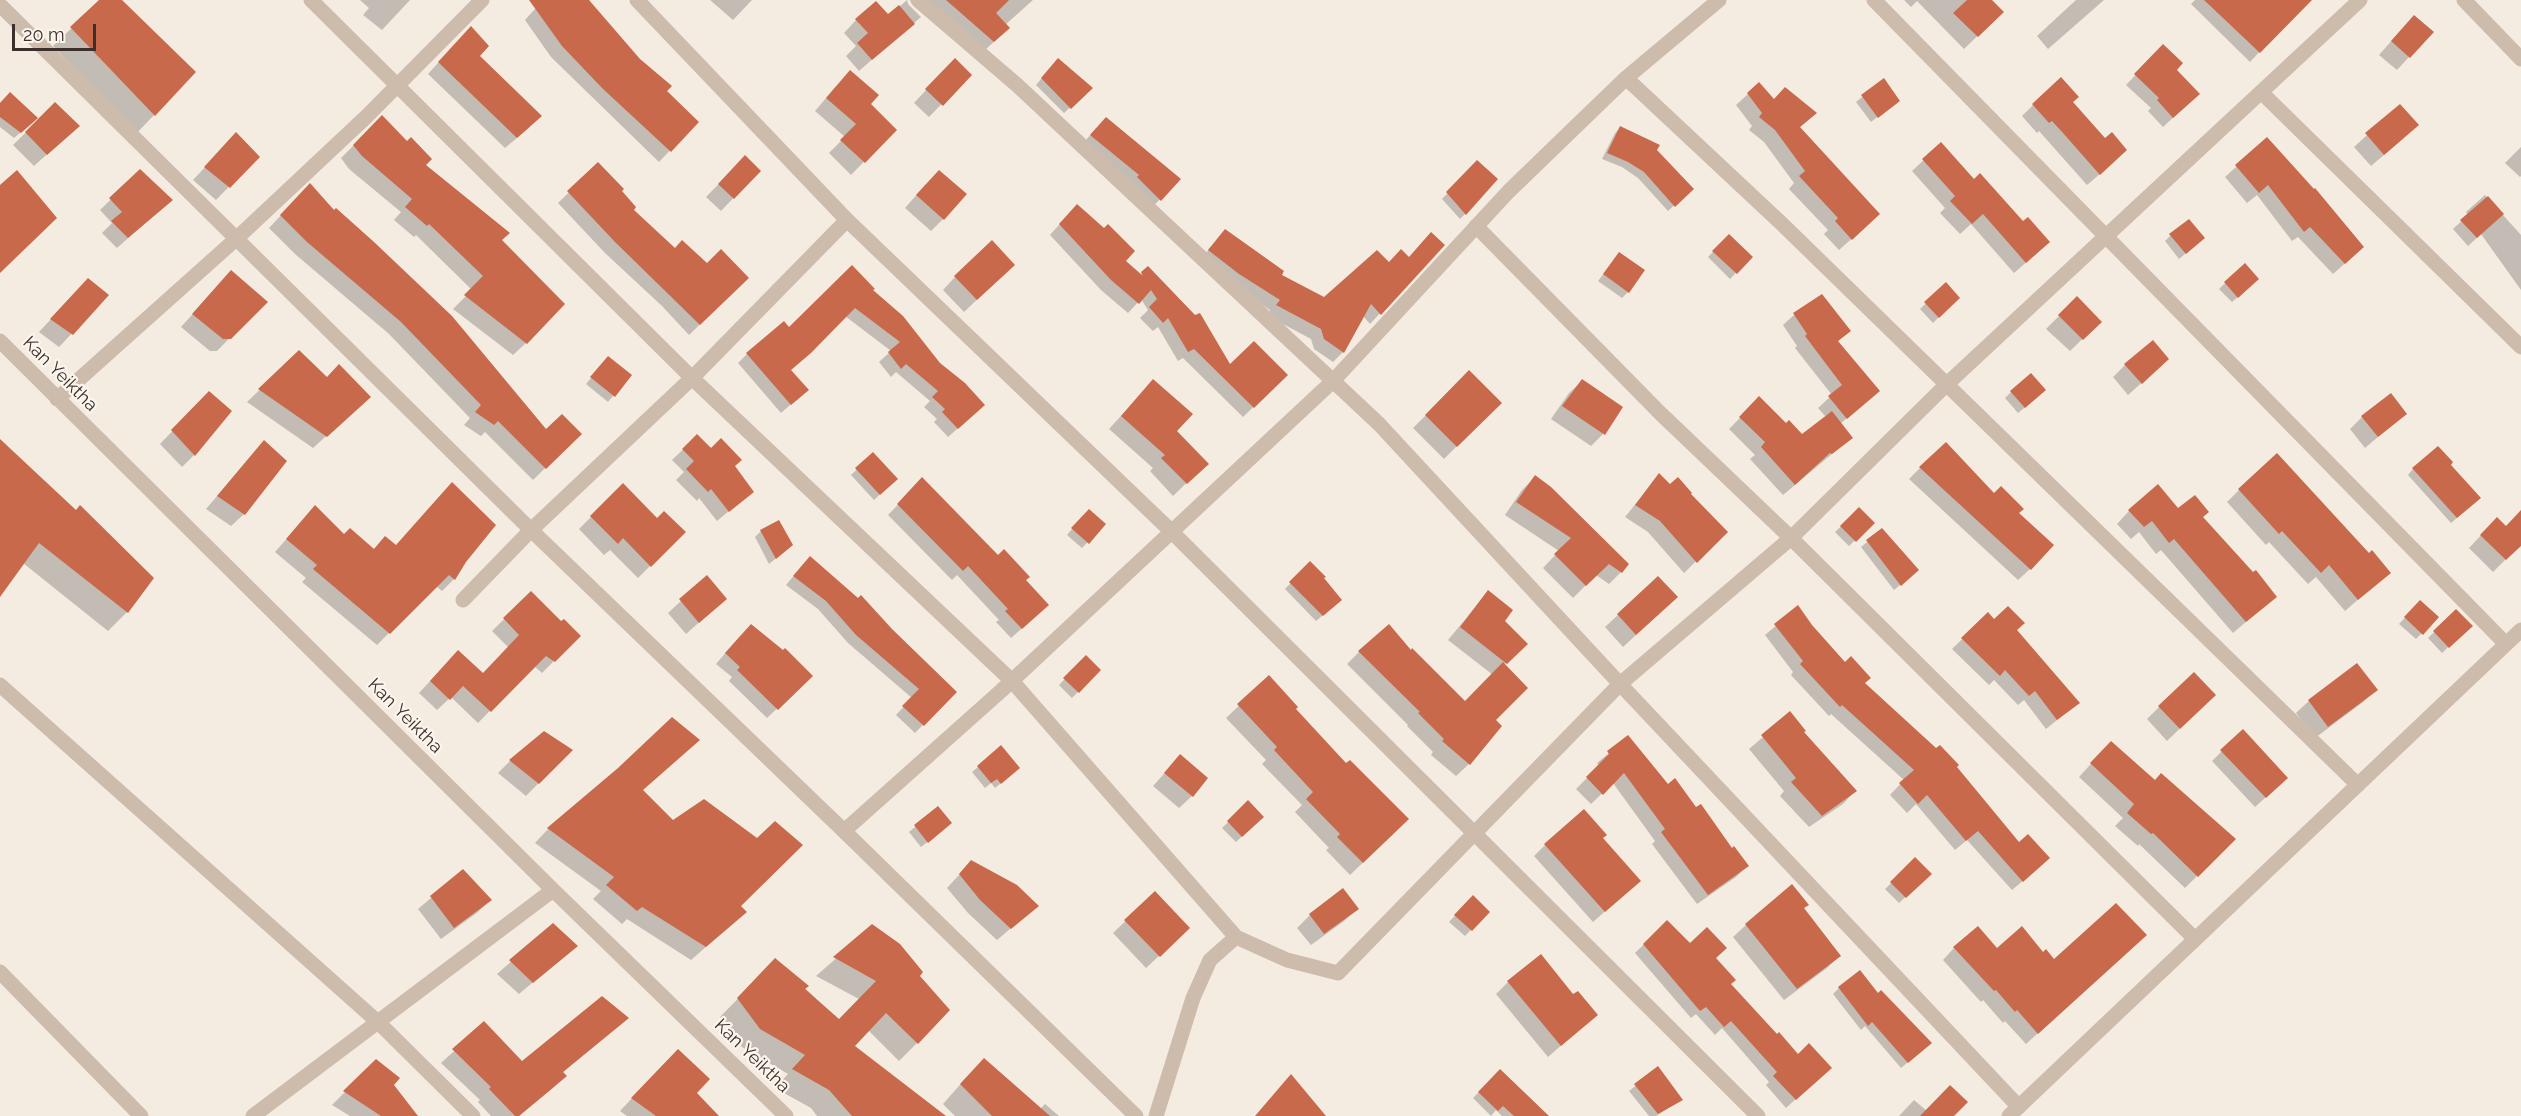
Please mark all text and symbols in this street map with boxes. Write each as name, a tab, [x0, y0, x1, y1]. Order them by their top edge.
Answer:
scale bar	[15, 12, 99, 50]
text: 20 m	[23, 24, 65, 45]
street label: Kan Yeiktha	[18, 332, 102, 416]
street label: Kan Yeiktha	[363, 674, 447, 758]
street label: Kan Yeiktha	[710, 1015, 794, 1097]

